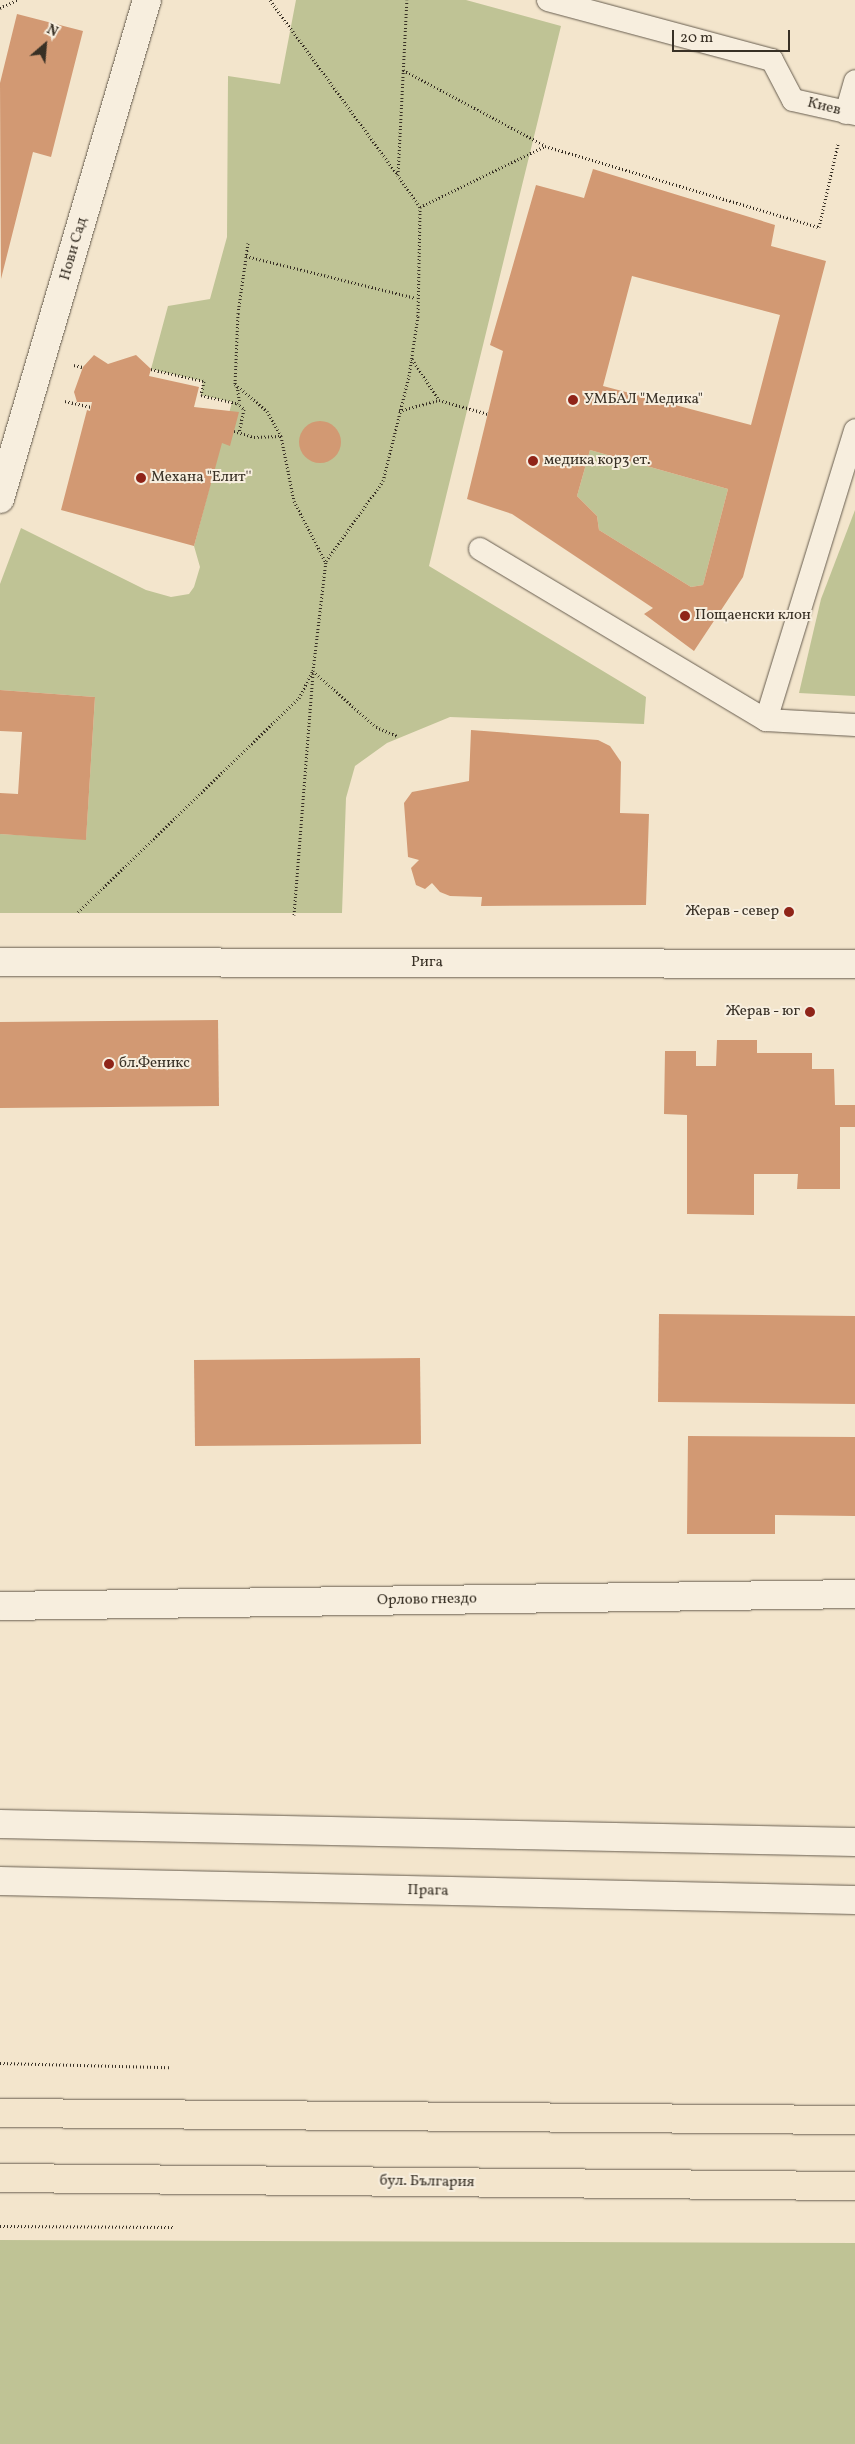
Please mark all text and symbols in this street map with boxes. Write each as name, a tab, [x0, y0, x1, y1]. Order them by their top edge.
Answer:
north arrow	[20, 20, 70, 70]
text: N	[43, 20, 61, 42]
scale bar	[675, 20, 792, 52]
text: 20 m	[680, 28, 713, 49]
street label: Киев	[805, 94, 843, 120]
street label: Нови Сад	[56, 215, 92, 283]
place label: УМБАЛ "Медика"	[584, 391, 703, 409]
marker: УМБАЛ "Медика"	[566, 393, 580, 407]
place label: медика кор3 ет.	[544, 452, 651, 470]
marker: медика кор3 ет.	[526, 454, 540, 468]
place label: Механа "Елит''	[151, 469, 252, 487]
marker: Механа "Елит''	[135, 472, 147, 484]
place label: Пощаенски клон	[695, 607, 811, 625]
marker: Пощаенски клон	[679, 610, 691, 622]
place label: Жерав - север	[685, 903, 779, 921]
marker: Жерав - север	[783, 906, 795, 918]
street label: Рига	[411, 954, 443, 972]
place label: Жерав - юг	[725, 1003, 800, 1021]
marker: Жерав - юг	[804, 1006, 816, 1018]
place label: бл.Феникс	[119, 1055, 190, 1073]
marker: бл.Феникс	[103, 1058, 115, 1070]
street label: Орлово гнездо	[377, 1590, 477, 1610]
street label: Прага	[407, 1882, 449, 1900]
street label: бул. България	[379, 2172, 475, 2192]

